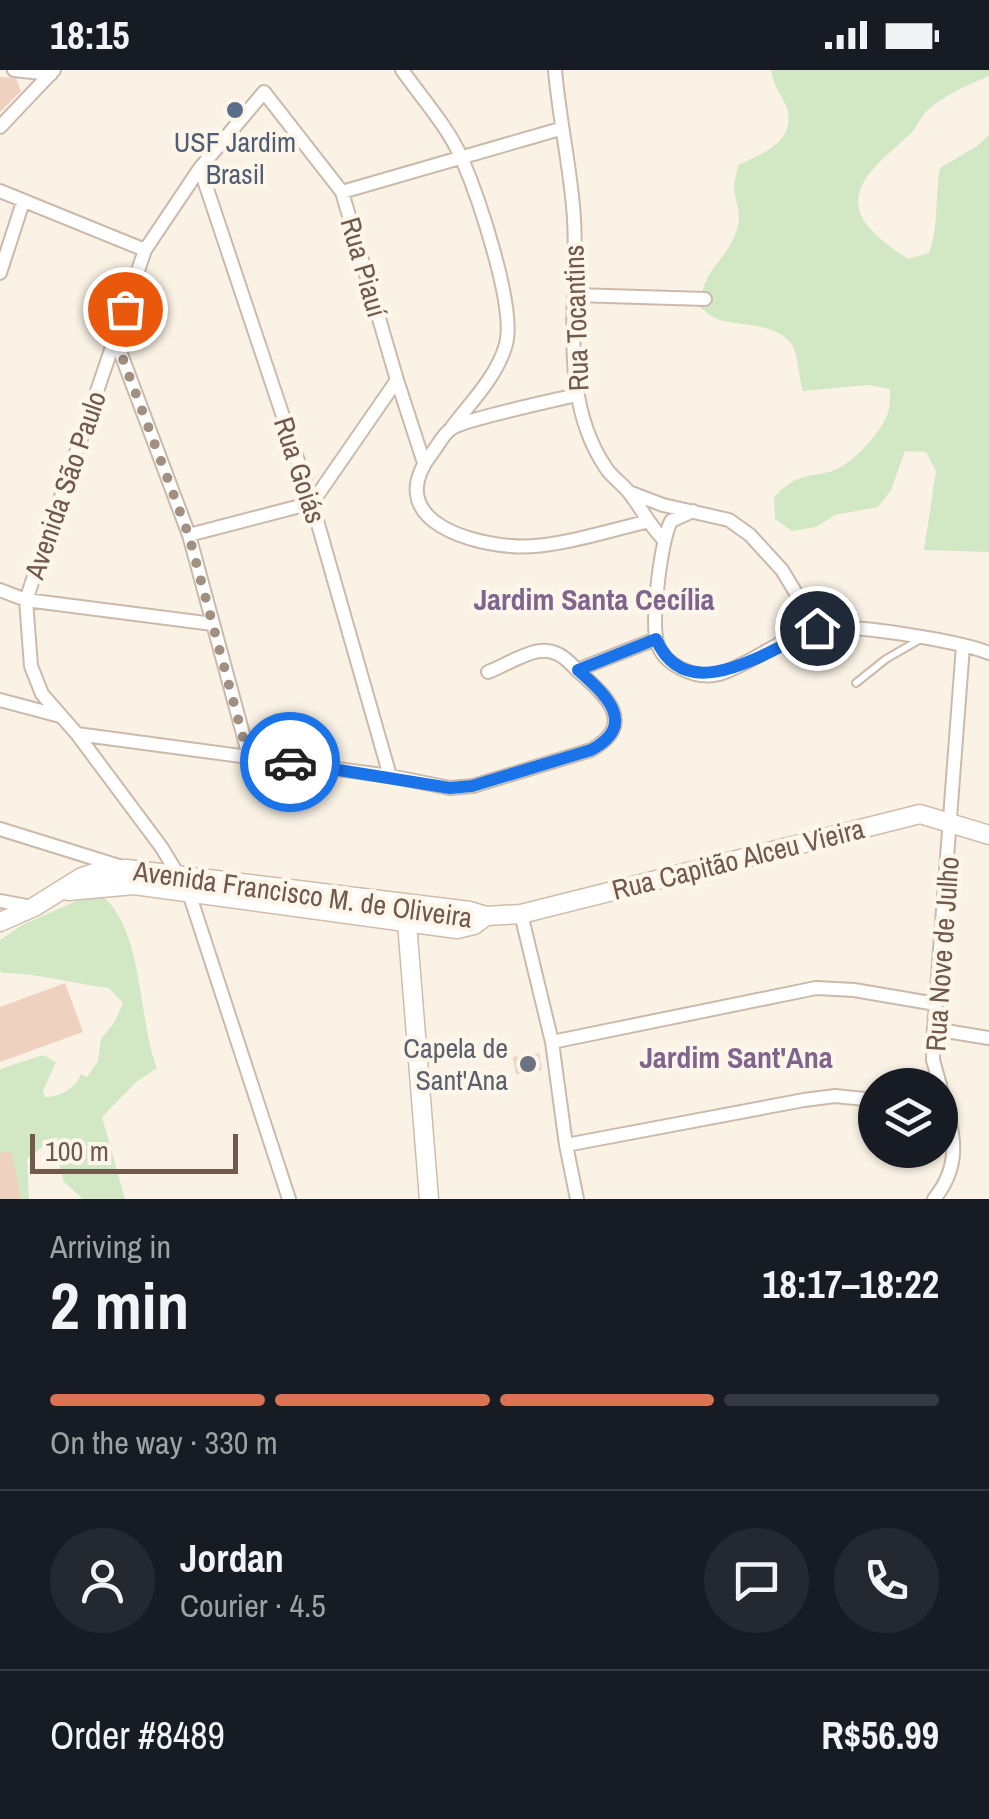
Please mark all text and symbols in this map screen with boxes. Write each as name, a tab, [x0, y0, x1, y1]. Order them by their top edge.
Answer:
text: 18:15	[50, 10, 130, 61]
marker: USF Jardim Brasil	[224, 99, 246, 121]
place label: USF Jardim Brasil	[174, 123, 296, 193]
street label: Rua Piauí	[332, 213, 397, 322]
street label: Rua Tocantins	[554, 244, 598, 392]
pin	[83, 267, 168, 352]
icon: bag	[98, 282, 153, 337]
street label: Avenida São Paulo	[15, 386, 115, 585]
street label: Rua Goiás	[265, 412, 335, 528]
district label: Jardim Santa Cecília	[474, 579, 715, 619]
pin	[775, 586, 860, 671]
icon: home	[790, 601, 845, 656]
courier	[240, 712, 340, 812]
icon: car	[263, 735, 318, 790]
street label: Rua Capitão Alceu Vieira	[608, 809, 868, 909]
street label: Avenida Francisco M. de Oliveira	[130, 851, 475, 937]
street label: Rua Nove de Julho	[916, 855, 968, 1053]
place label: Capela de Sant'Ana	[403, 1029, 508, 1099]
district label: Jardim Sant'Ana	[639, 1037, 833, 1077]
marker: Capela de Sant'Ana	[517, 1053, 539, 1075]
map controls	[858, 1068, 958, 1168]
button: layers	[858, 1068, 958, 1168]
scale bar	[30, 1129, 238, 1174]
text: 100 m	[45, 1132, 109, 1170]
text: Arriving in	[50, 1225, 171, 1268]
text: 18:17–18:22	[762, 1259, 939, 1310]
text: 2 min	[50, 1262, 189, 1349]
text: On the way · 330 m	[50, 1421, 278, 1464]
button: person	[50, 1528, 155, 1633]
button: chat	[704, 1528, 809, 1633]
button: phone	[834, 1528, 939, 1633]
text: Jordan	[180, 1533, 284, 1584]
text: Courier · 4.5	[180, 1584, 326, 1627]
text: Order #8489	[50, 1710, 225, 1761]
text: R$56.99	[821, 1710, 939, 1761]

